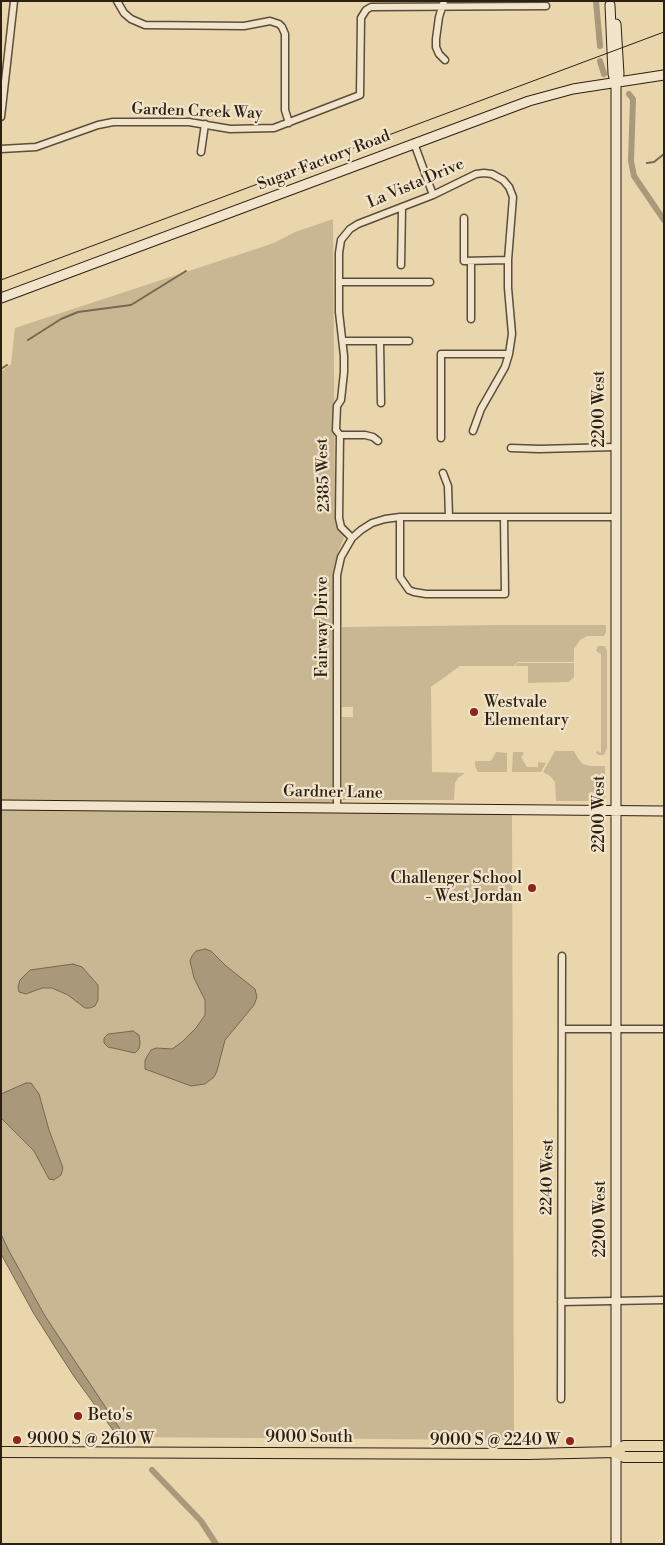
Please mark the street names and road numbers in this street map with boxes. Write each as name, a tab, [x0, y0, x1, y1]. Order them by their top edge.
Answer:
street label: Garden Creek Way	[131, 100, 263, 124]
street label: Sugar Factory Road	[255, 127, 393, 195]
street label: La Vista Drive	[365, 155, 467, 213]
street label: 2200 West	[590, 370, 610, 448]
street label: 2385 West	[313, 438, 335, 512]
street label: Fairway Drive	[313, 576, 333, 678]
street label: 2200 West	[590, 775, 610, 853]
street label: Gardner Lane	[283, 783, 383, 803]
street label: 2240 West	[538, 1139, 558, 1215]
street label: 2200 West	[591, 1180, 611, 1258]
street label: 9000 South	[265, 1428, 353, 1448]

